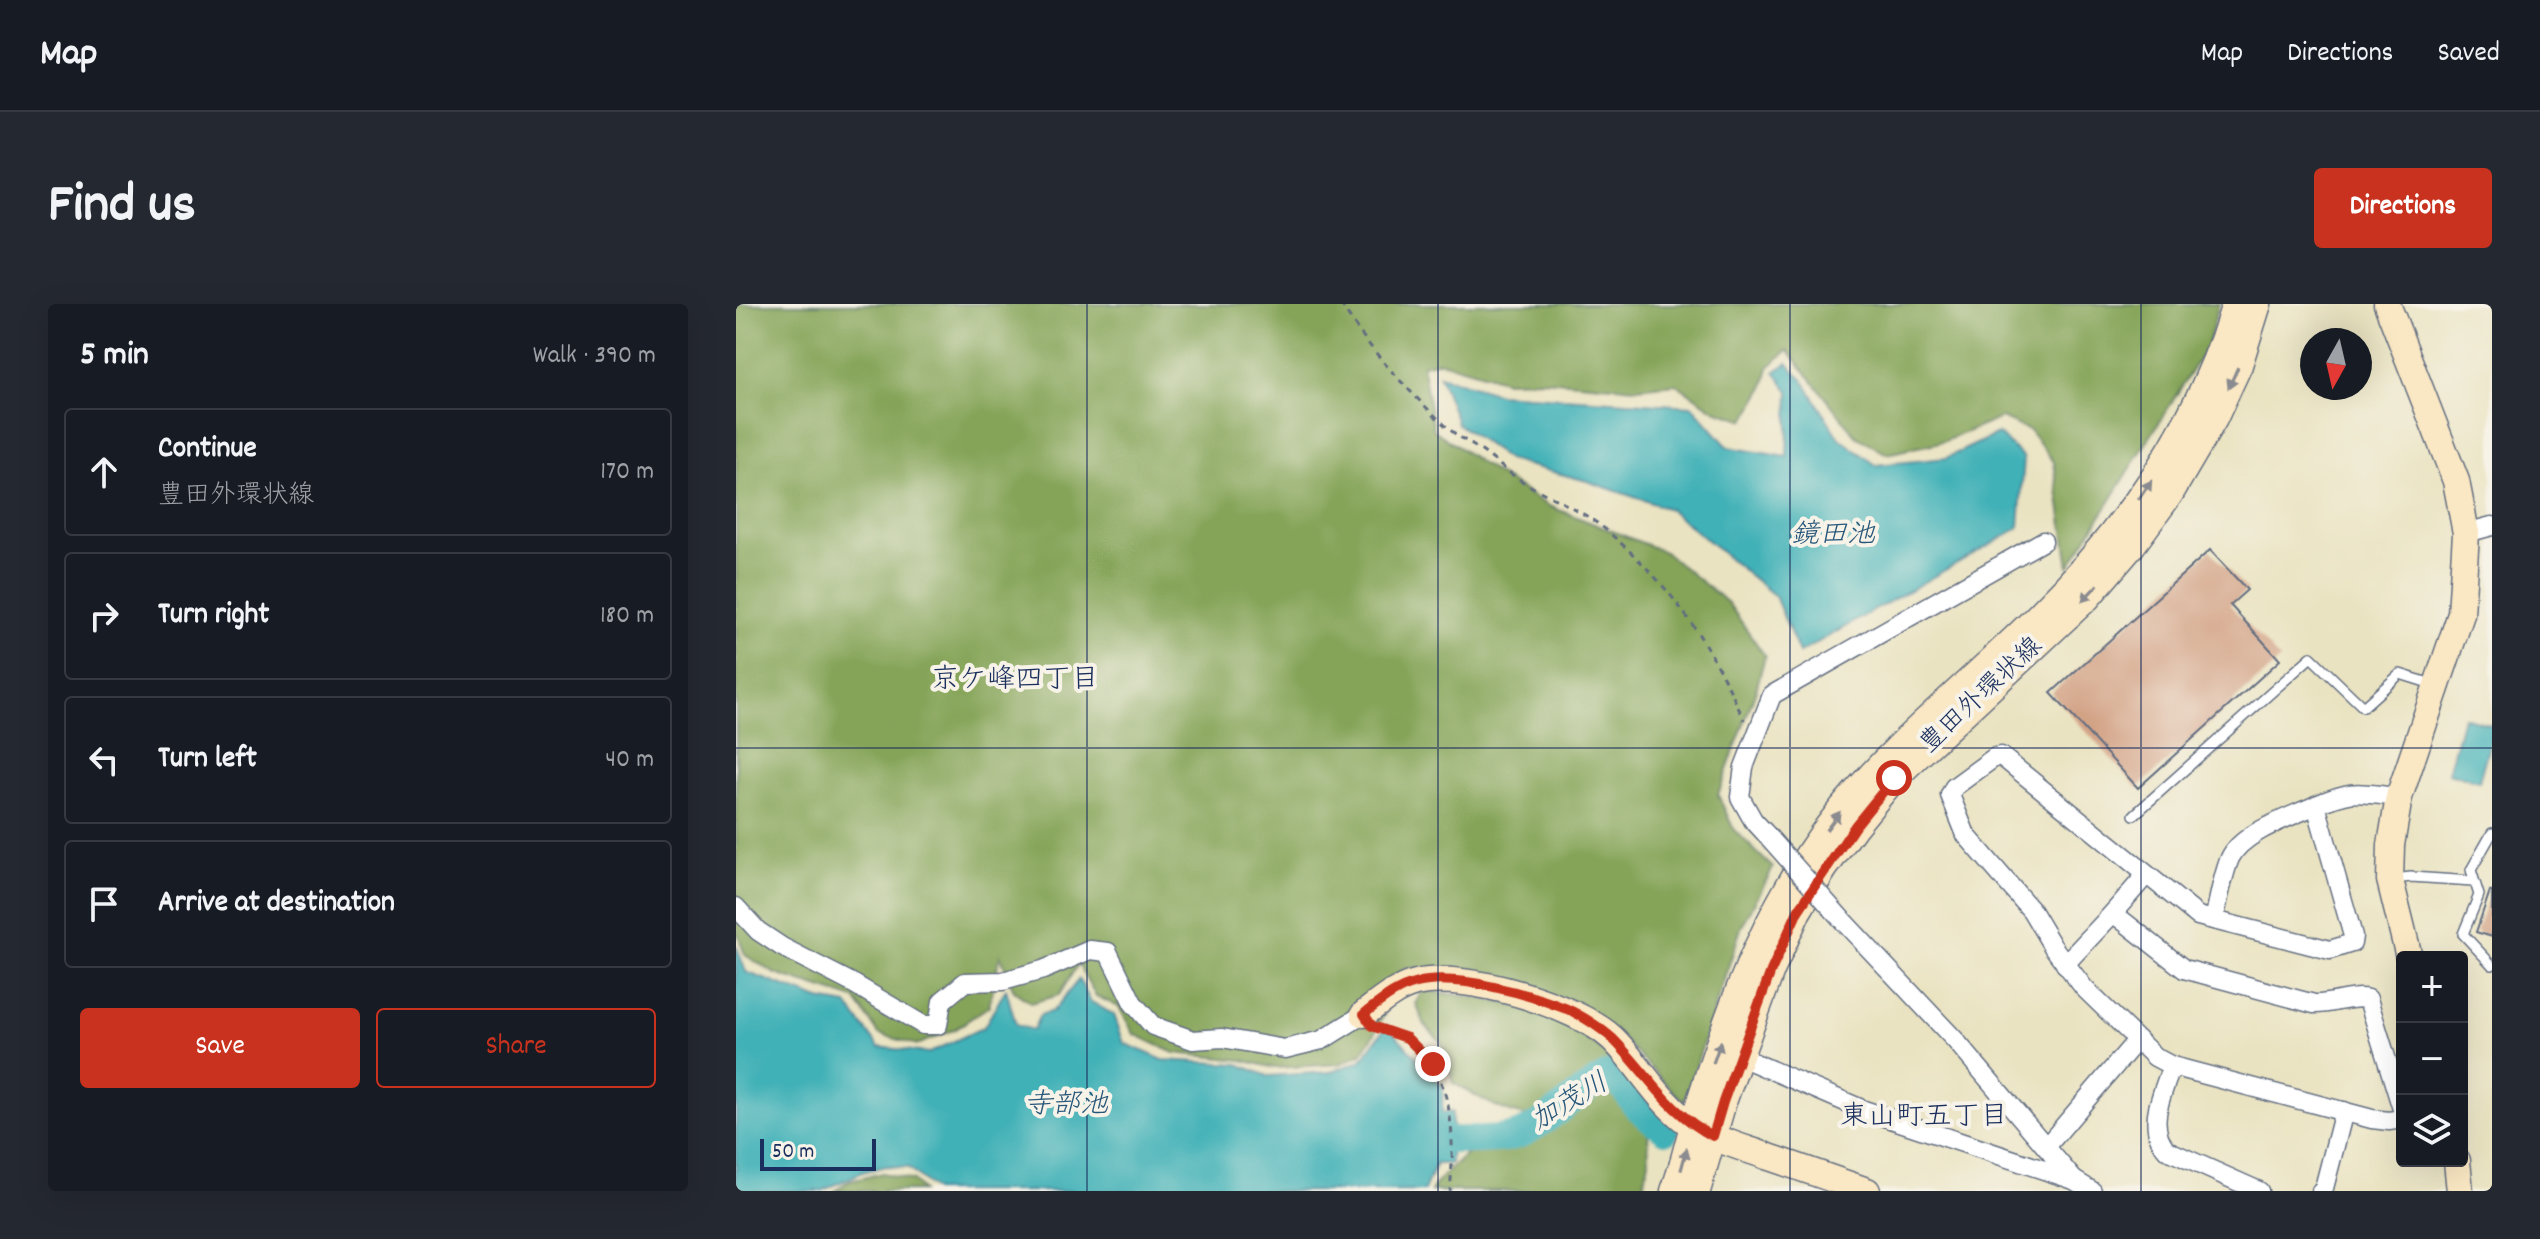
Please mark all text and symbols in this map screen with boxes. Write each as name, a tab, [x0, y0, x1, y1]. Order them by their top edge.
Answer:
text: Map	[40, 28, 98, 83]
text: Map	[2201, 35, 2243, 75]
text: Directions	[2287, 35, 2393, 75]
text: Saved	[2437, 35, 2500, 75]
text: Find us	[48, 168, 196, 248]
button: Directions	[2314, 168, 2492, 248]
north arrow	[2300, 328, 2372, 400]
text: 5 min	[80, 332, 149, 381]
text: Walk · 390 m	[533, 338, 656, 375]
one-way arrow	[2226, 366, 2240, 390]
text: Continue	[158, 429, 257, 472]
icon: ahead	[82, 450, 126, 494]
text: 170 m	[600, 454, 654, 491]
text: 豊田外環状線	[158, 478, 314, 515]
one-way arrow	[2137, 479, 2152, 500]
water label: 鏡田池	[1791, 517, 1876, 557]
one-way arrow	[2082, 584, 2100, 603]
icon: right	[82, 594, 126, 638]
text: Turn right	[158, 595, 269, 638]
text: 180 m	[600, 598, 654, 635]
street label: 豊田外環状線	[1912, 629, 2052, 763]
district label: 京ケ峰四丁目	[931, 662, 1099, 702]
icon: left	[82, 738, 126, 782]
text: Turn left	[158, 739, 257, 782]
text: 40 m	[605, 742, 654, 779]
route start	[1876, 760, 1912, 796]
one-way arrow	[1825, 810, 1841, 832]
icon: arrive	[82, 882, 126, 926]
text: Arrive at destination	[158, 883, 395, 926]
map controls	[2396, 951, 2468, 1167]
button: +	[2396, 951, 2468, 1023]
button: Save	[80, 1008, 360, 1088]
button: Share	[376, 1008, 656, 1088]
button: −	[2396, 1023, 2468, 1095]
one-way arrow	[1711, 1039, 1723, 1063]
route end	[1415, 1046, 1451, 1082]
water label: 加茂川	[1525, 1065, 1617, 1143]
water label: 寺部池	[1024, 1087, 1109, 1127]
button: layers	[2396, 1095, 2468, 1167]
district label: 東山町五丁目	[1840, 1099, 2008, 1139]
scale bar	[760, 1135, 876, 1171]
text: 50 m	[772, 1137, 814, 1168]
one-way arrow	[1679, 1146, 1691, 1171]

